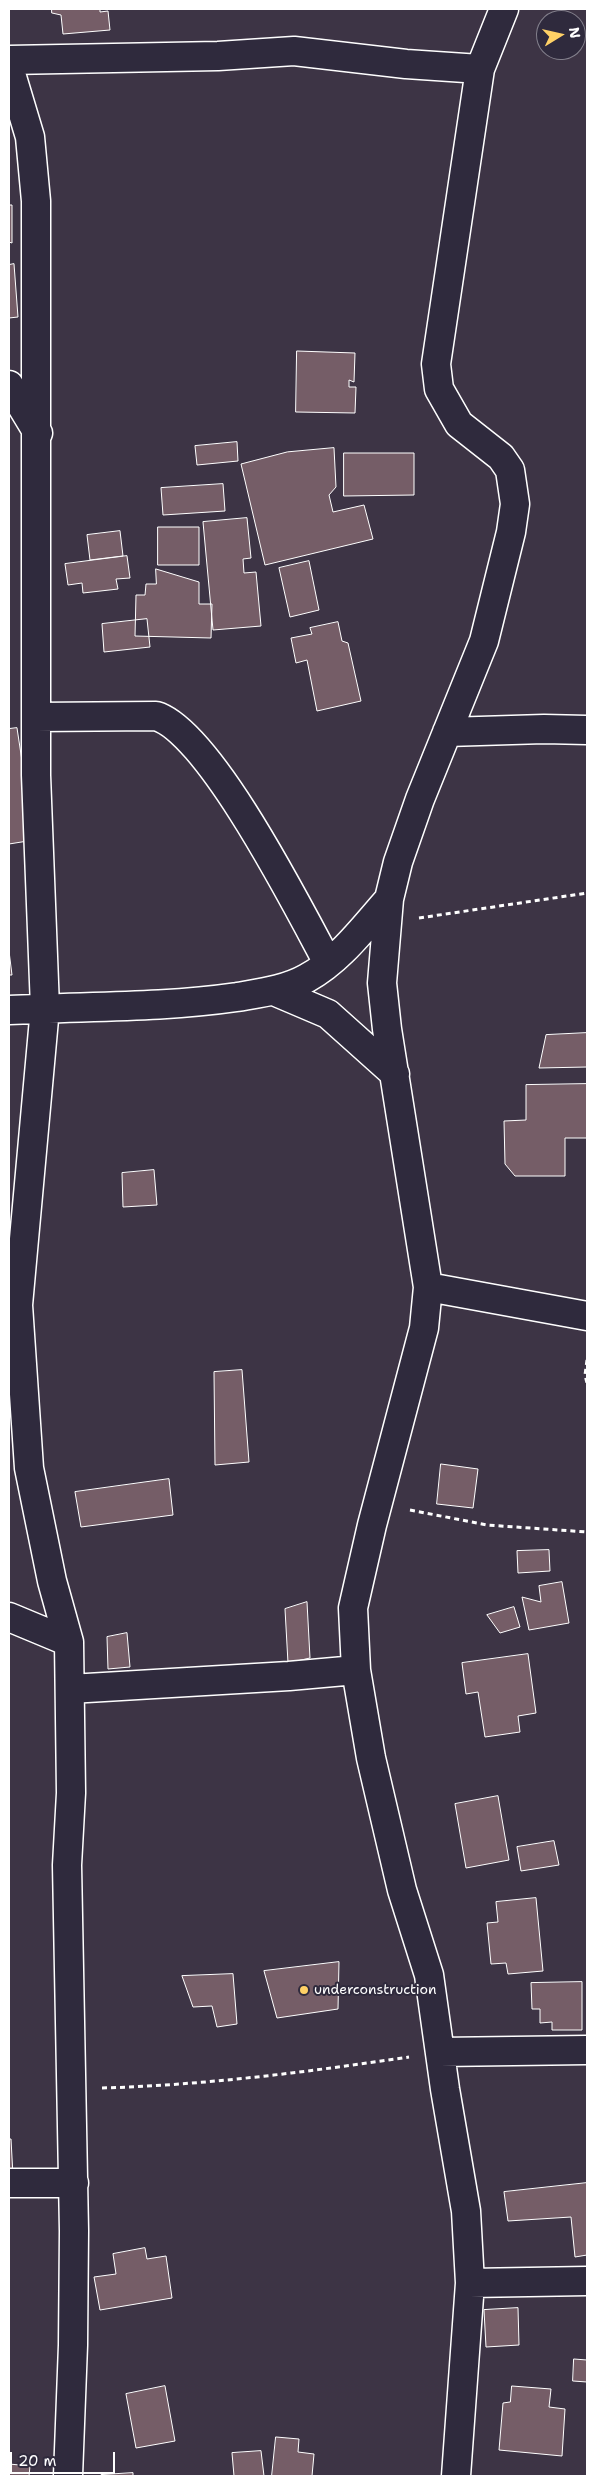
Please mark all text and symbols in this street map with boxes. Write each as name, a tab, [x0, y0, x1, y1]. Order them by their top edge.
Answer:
north arrow	[536, 10, 586, 60]
text: N	[565, 26, 585, 40]
place label: underconstruction	[314, 1982, 437, 1998]
marker: underconstruction	[298, 1984, 310, 1996]
scale bar	[12, 2442, 118, 2474]
text: 20 m	[18, 2451, 57, 2471]

